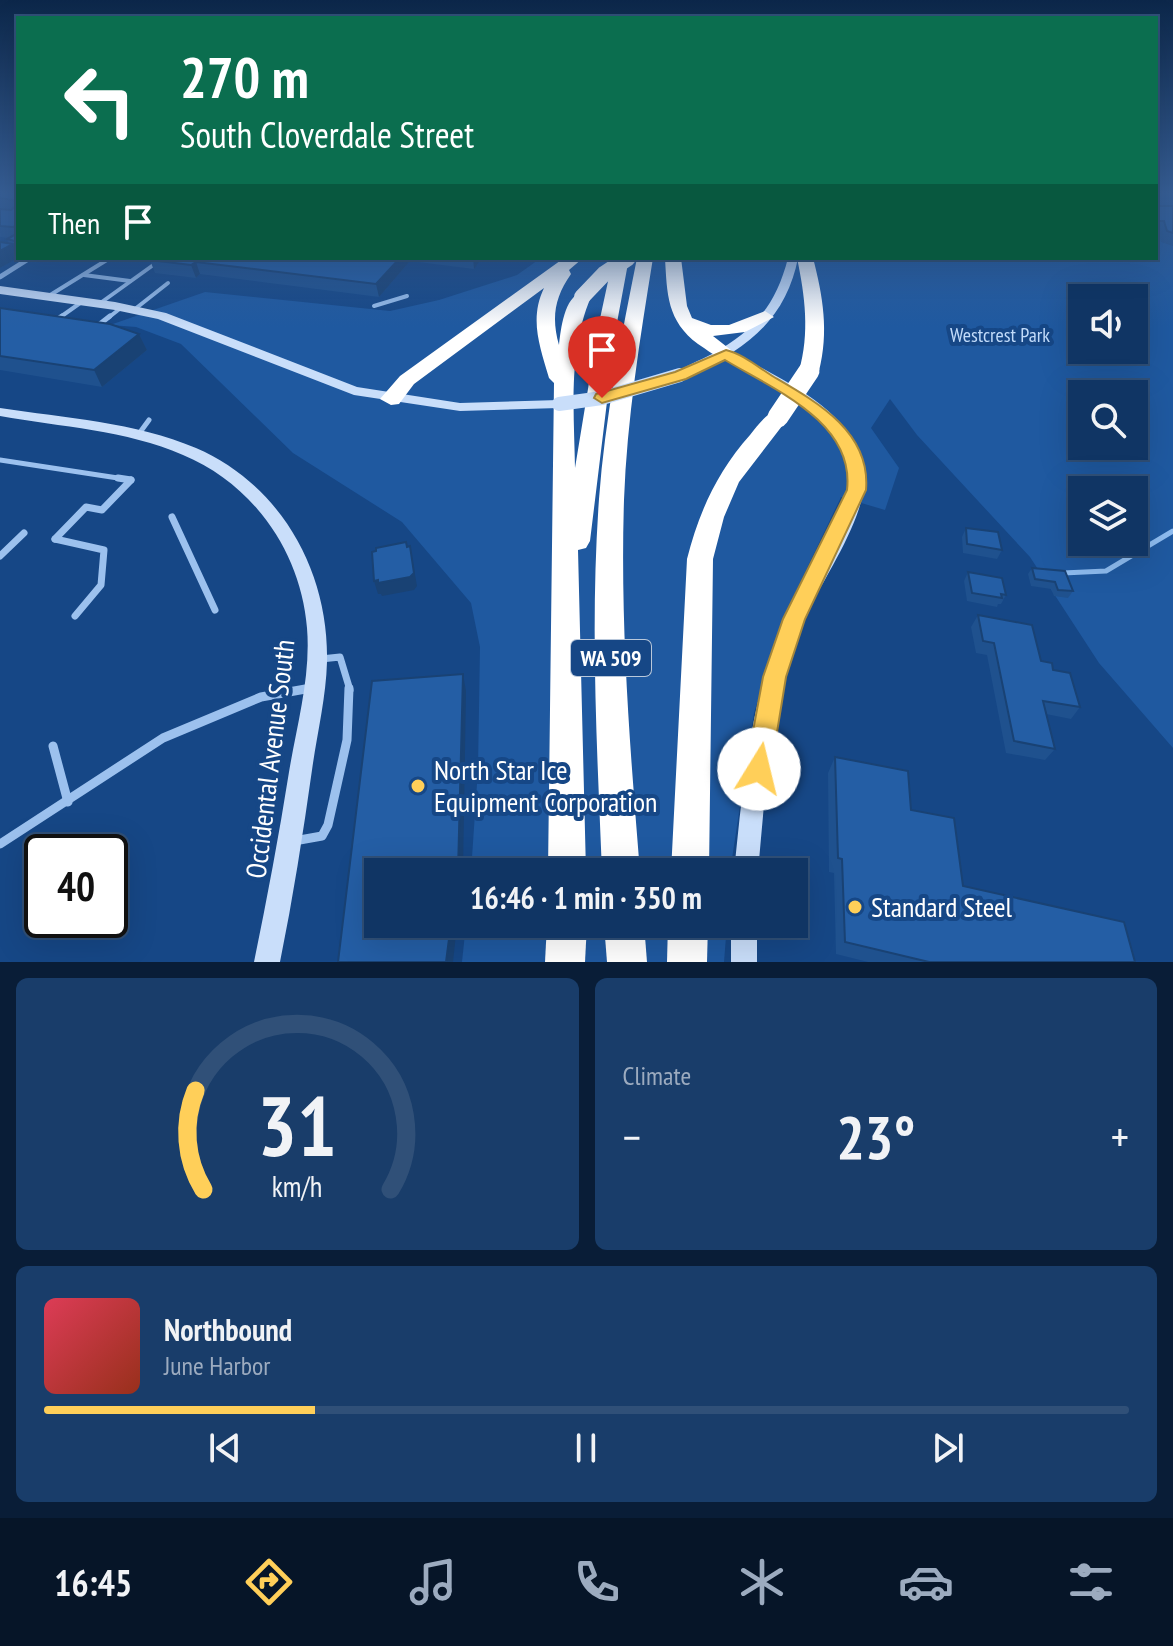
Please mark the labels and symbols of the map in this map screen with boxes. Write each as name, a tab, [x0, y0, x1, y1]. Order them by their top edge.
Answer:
pin	[568, 316, 636, 398]
park label: Westcrest Park	[950, 322, 1050, 348]
street label: Occidental Avenue South	[236, 637, 303, 881]
road number: WA 509	[571, 640, 651, 676]
position arrow	[717, 727, 801, 811]
place label: North Star Ice Equipment Corporation	[434, 751, 657, 820]
marker: North Star Ice Equipment Corporation	[409, 777, 427, 795]
speed limit sign: 40	[24, 834, 128, 938]
place label: Standard Steel	[871, 888, 1013, 925]
marker: Standard Steel	[846, 898, 864, 916]

